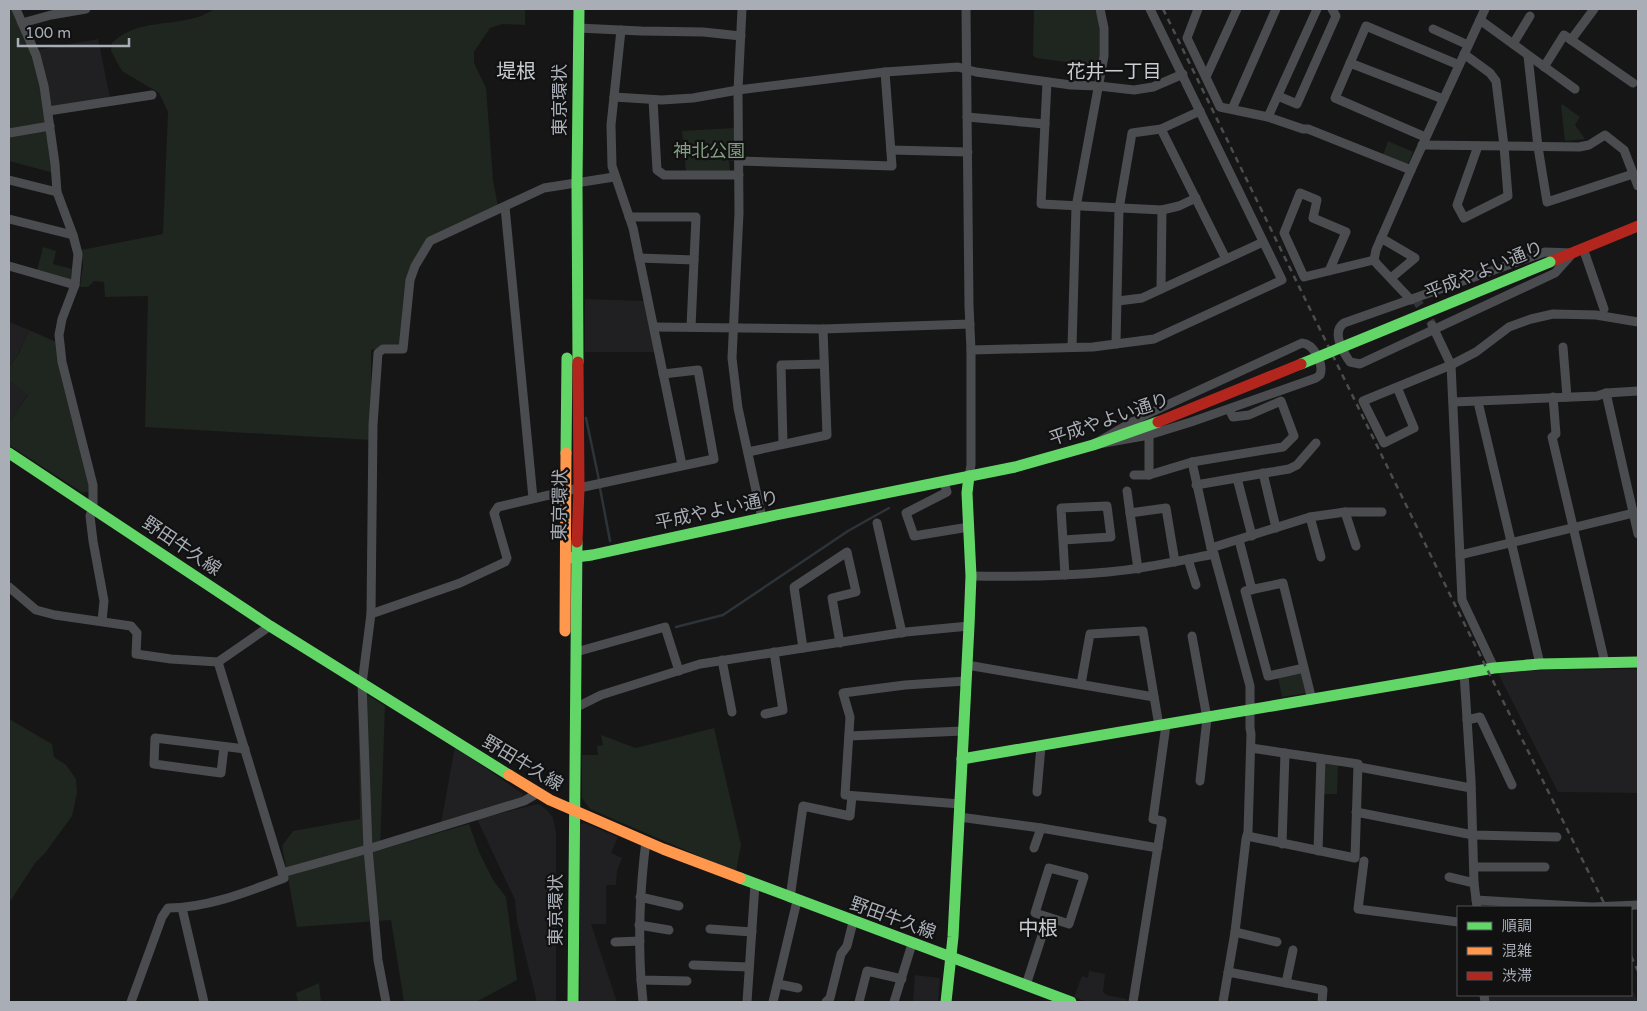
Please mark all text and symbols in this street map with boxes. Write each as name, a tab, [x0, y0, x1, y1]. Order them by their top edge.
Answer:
scale bar	[18, 15, 129, 47]
text: 100 m	[25, 24, 71, 42]
district label: 堤根	[496, 60, 536, 84]
district label: 花井一丁目	[1066, 61, 1162, 83]
street label: 東京環状	[549, 64, 571, 136]
park label: 神北公園	[673, 140, 745, 162]
street label: 平成やよい通り	[1421, 236, 1547, 304]
street label: 平成やよい通り	[1046, 388, 1172, 450]
street label: 東京環状	[548, 469, 572, 541]
street label: 平成やよい通り	[653, 486, 781, 534]
street label: 野田牛久線	[139, 512, 225, 580]
street label: 野田牛久線	[479, 730, 567, 796]
street label: 東京環状	[545, 874, 567, 946]
street label: 野田牛久線	[847, 892, 939, 944]
legend	[1457, 906, 1632, 996]
district label: 中根	[1018, 917, 1058, 941]
text: 順調	[1502, 917, 1532, 935]
text: 混雑	[1502, 942, 1532, 960]
text: 渋滞	[1502, 967, 1532, 985]

